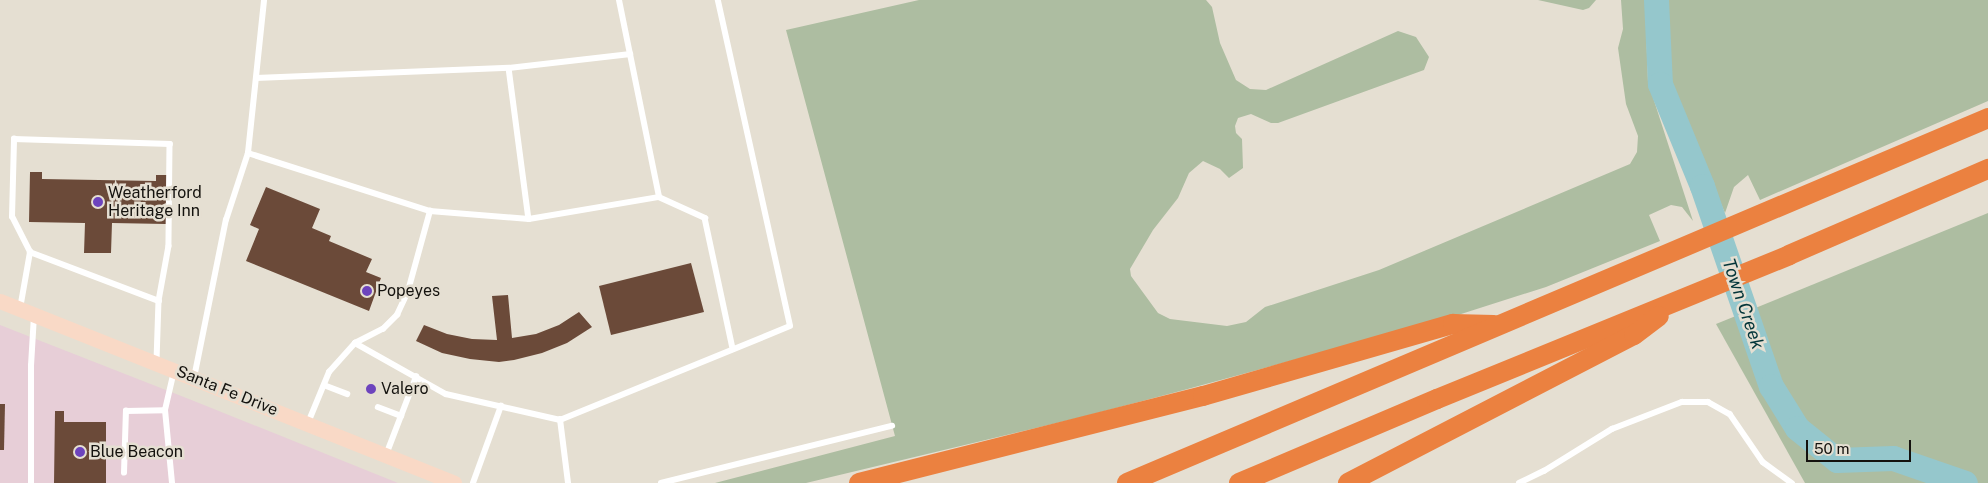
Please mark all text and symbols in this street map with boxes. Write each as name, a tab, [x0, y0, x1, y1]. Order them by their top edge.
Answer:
place label: Weatherford Heritage Inn	[108, 183, 202, 221]
marker: Weatherford Heritage Inn	[92, 196, 104, 208]
water label: Town Creek	[1717, 256, 1769, 352]
place label: Popeyes	[377, 281, 440, 301]
marker: Popeyes	[361, 285, 373, 297]
street label: Santa Fe Drive	[173, 362, 281, 420]
place label: Valero	[381, 379, 429, 399]
marker: Valero	[365, 383, 377, 395]
scale bar	[1808, 430, 1913, 462]
text: 50 m	[1814, 440, 1849, 457]
place label: Blue Beacon	[90, 442, 183, 462]
marker: Blue Beacon	[74, 446, 86, 458]

